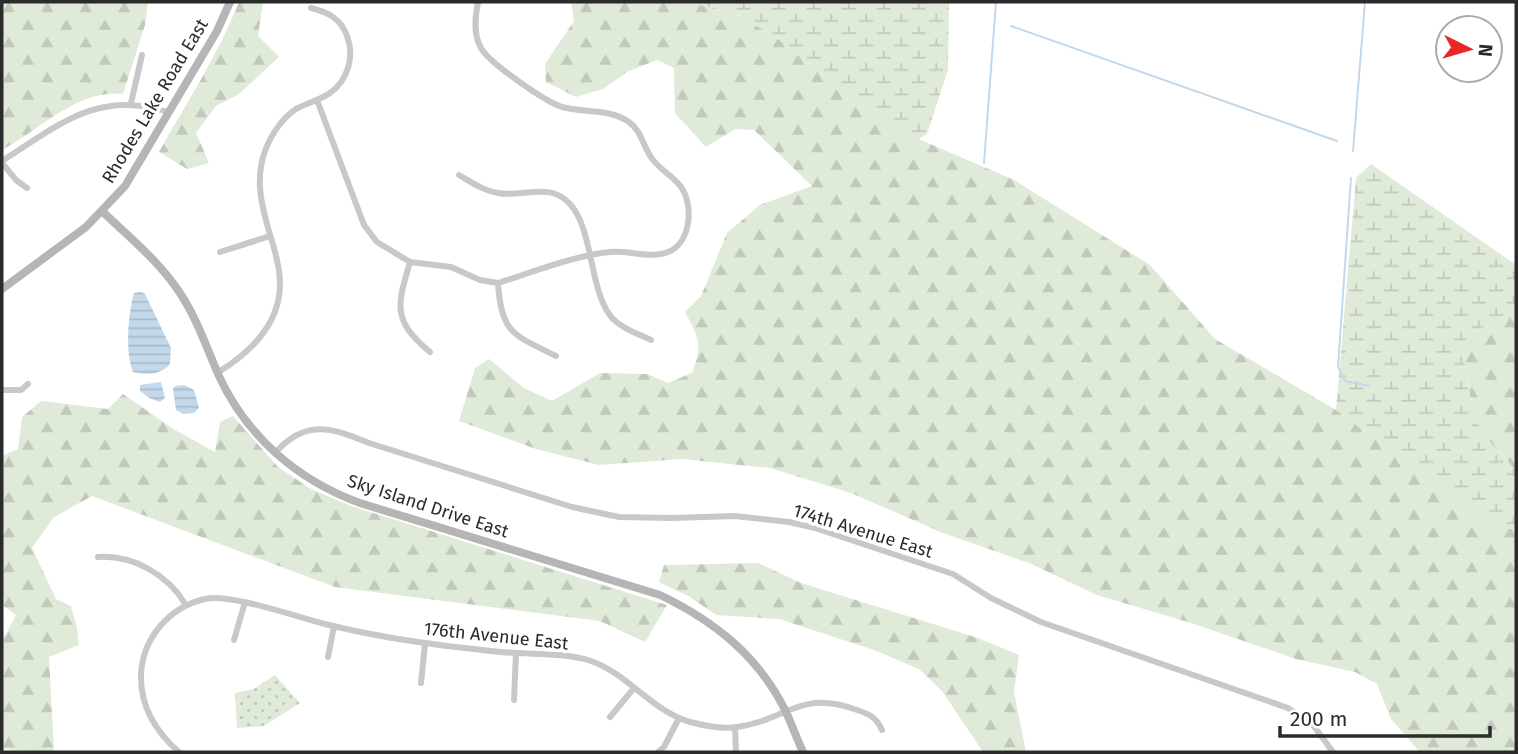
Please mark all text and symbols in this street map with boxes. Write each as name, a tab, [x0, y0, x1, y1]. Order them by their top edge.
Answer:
street label: Rhodes Lake Road East	[97, 14, 213, 187]
north arrow	[1434, 14, 1504, 84]
text: N	[1473, 43, 1497, 58]
street label: Sky Island Drive East	[345, 470, 512, 543]
street label: 174th Avenue East	[790, 499, 936, 563]
street label: 176th Avenue East	[423, 617, 570, 655]
scale bar	[1280, 694, 1490, 738]
text: 200 m	[1290, 706, 1347, 732]

